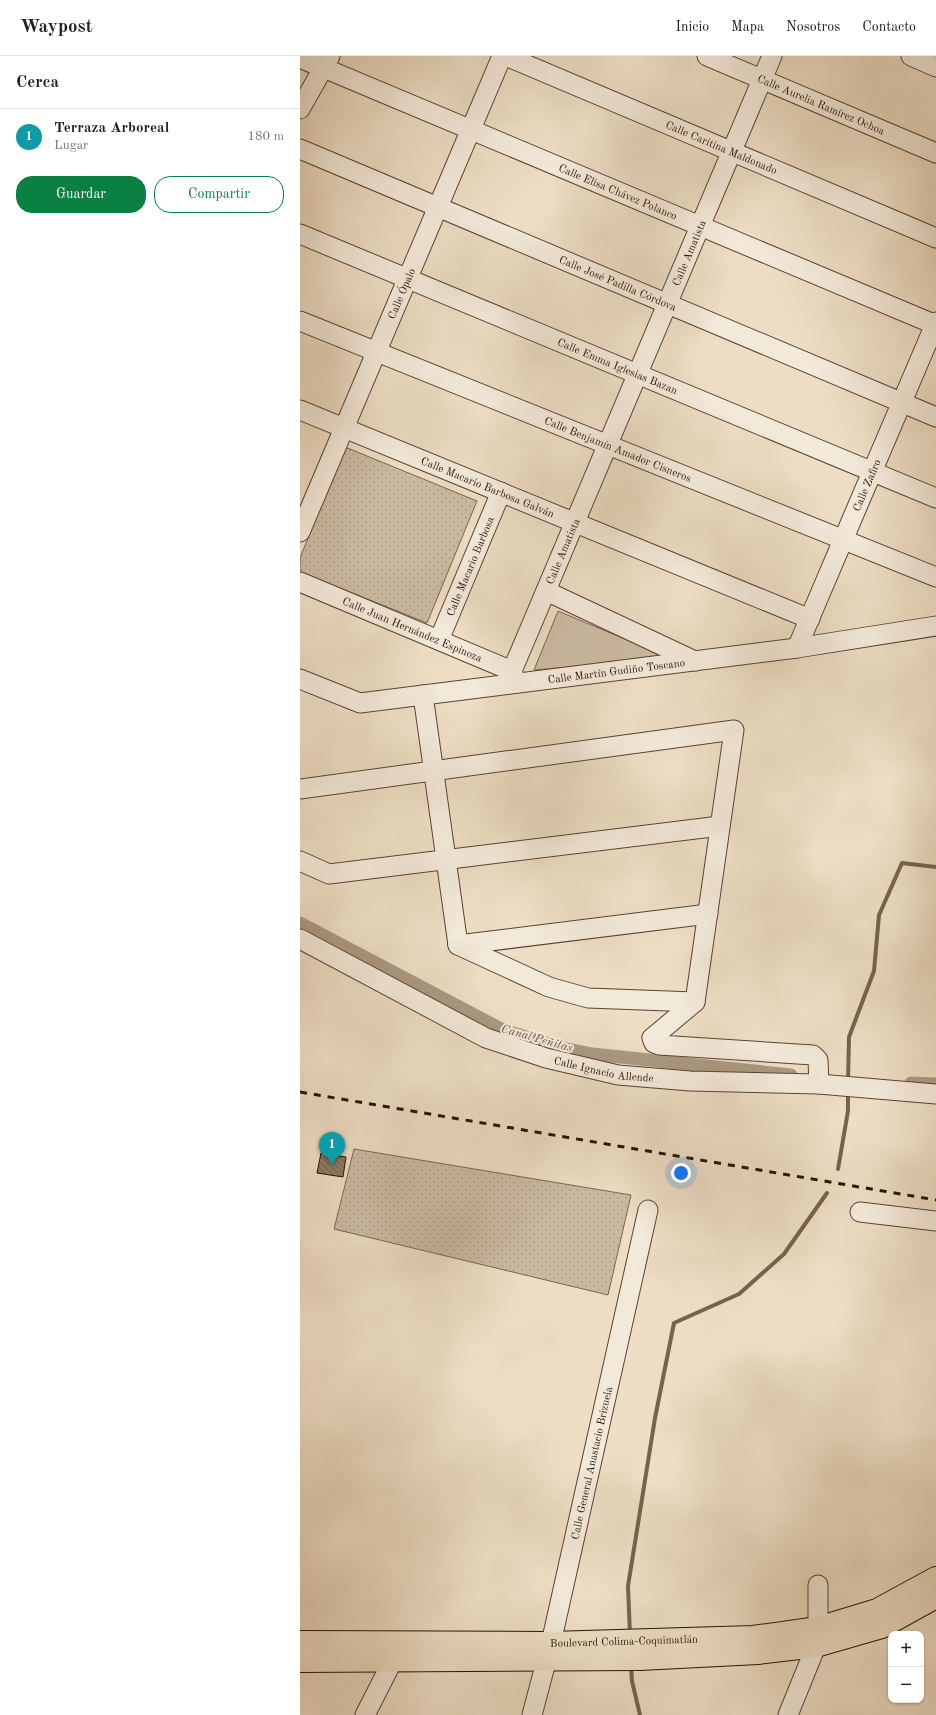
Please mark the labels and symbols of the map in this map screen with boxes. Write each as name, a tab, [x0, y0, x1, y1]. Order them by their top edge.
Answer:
street label: Calle Aurelia Ramírez Ochoa	[755, 74, 886, 138]
street label: Calle Caritina Maldonado	[663, 120, 778, 177]
street label: Calle Elisa Chávez Polanco	[557, 163, 678, 223]
street label: Calle Amatista	[671, 218, 709, 288]
street label: Calle José Padilla Córdova	[557, 255, 678, 314]
street label: Calle Ópalo	[387, 267, 418, 321]
street label: Calle Emma Iglesias Bazan	[555, 337, 679, 397]
street label: Calle Benjamín Amador Cisneros	[542, 416, 693, 485]
street label: Calle Macario Barbosa Galván	[419, 456, 556, 521]
street label: Calle Zafiro	[852, 458, 884, 513]
street label: Calle Macario Barbosa	[446, 515, 497, 618]
street label: Calle Amatista	[545, 517, 583, 586]
street label: Calle Juan Hernández Espinoza	[340, 596, 484, 665]
street label: Calle Martín Gudiño Toscano	[547, 658, 686, 686]
water label: Canal Peñitas	[500, 1023, 574, 1055]
street label: Calle Ignacio Allende	[553, 1056, 654, 1085]
pin: 1	[319, 1132, 345, 1165]
your location	[671, 1163, 691, 1183]
street label: Calle General Anastacio Brizuela	[570, 1385, 615, 1541]
street label: Boulevard Colima-Coquimatlán	[550, 1635, 698, 1650]

